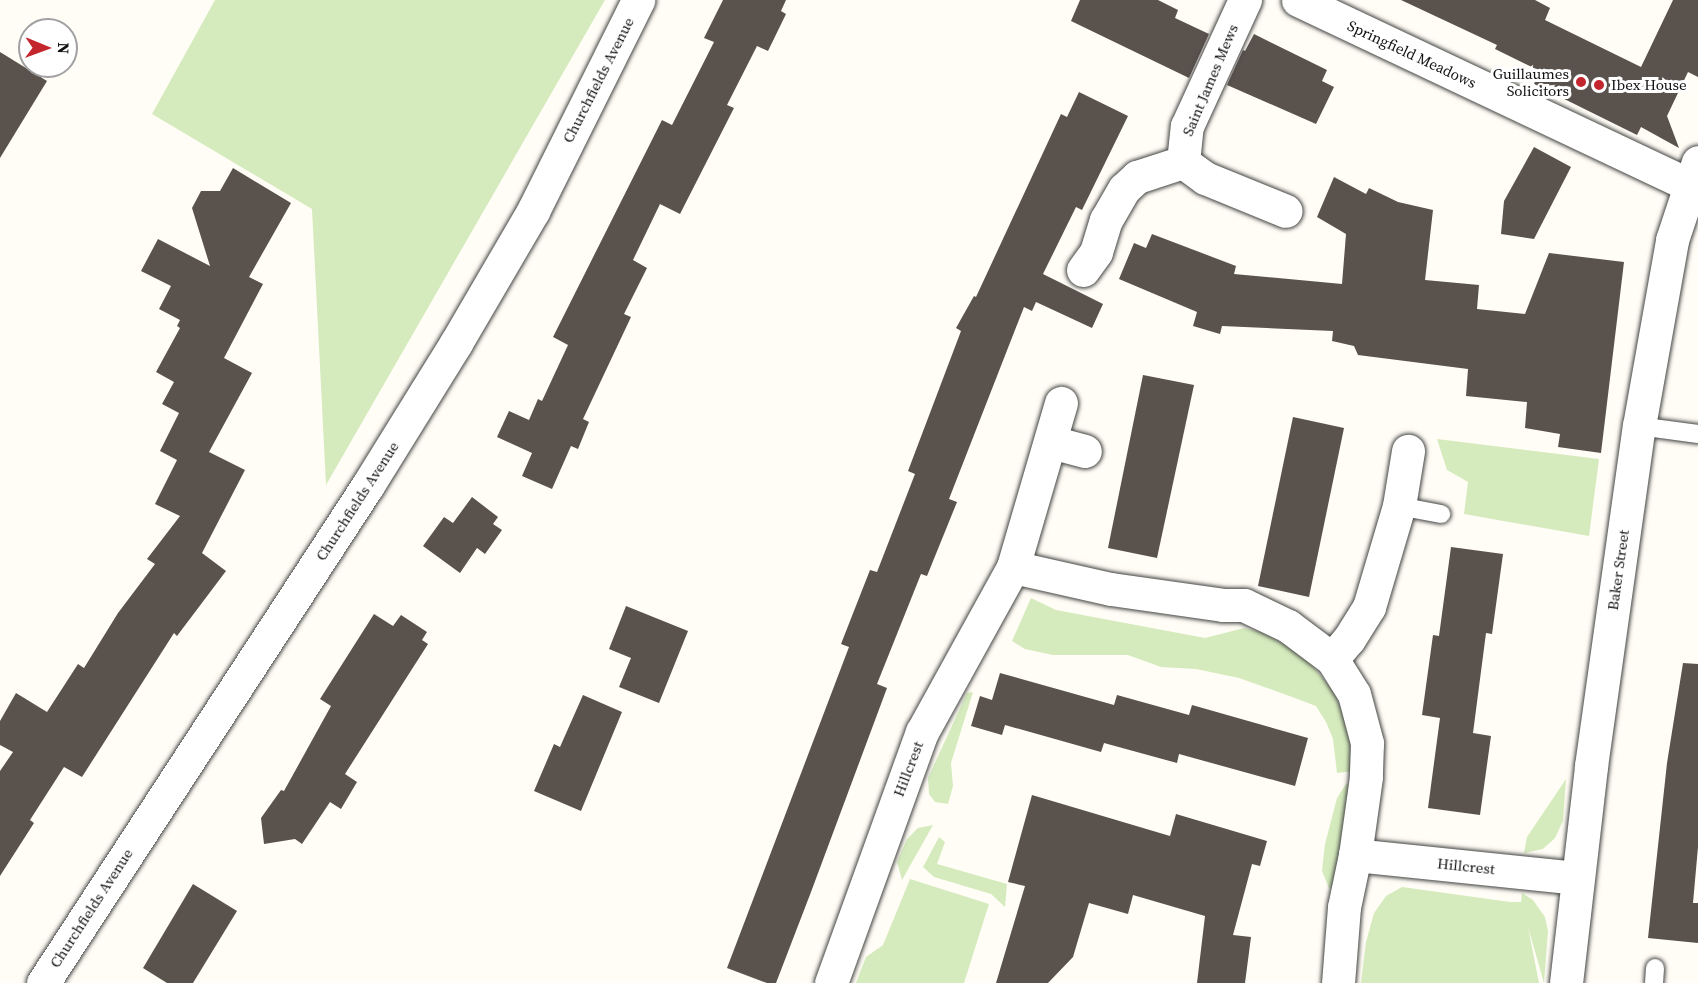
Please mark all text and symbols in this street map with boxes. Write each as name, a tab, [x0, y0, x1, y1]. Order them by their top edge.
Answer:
street label: Churchfields Avenue	[559, 14, 637, 146]
street label: Springfield Meadows	[1345, 16, 1479, 92]
north arrow	[18, 18, 78, 78]
street label: Saint James Mews	[1178, 21, 1242, 139]
text: N	[53, 42, 75, 54]
place label: Guillaumes Solicitors	[1493, 64, 1569, 99]
marker: Guillaumes Solicitors	[1574, 75, 1588, 89]
place label: Ibex House	[1611, 76, 1687, 94]
marker: Ibex House	[1592, 78, 1606, 92]
street label: Churchfields Avenue	[312, 438, 402, 564]
street label: Baker Street	[1603, 529, 1633, 611]
street label: Hillcrest	[889, 739, 927, 799]
street label: Churchfields Avenue	[46, 845, 136, 971]
street label: Hillcrest	[1436, 854, 1496, 878]

